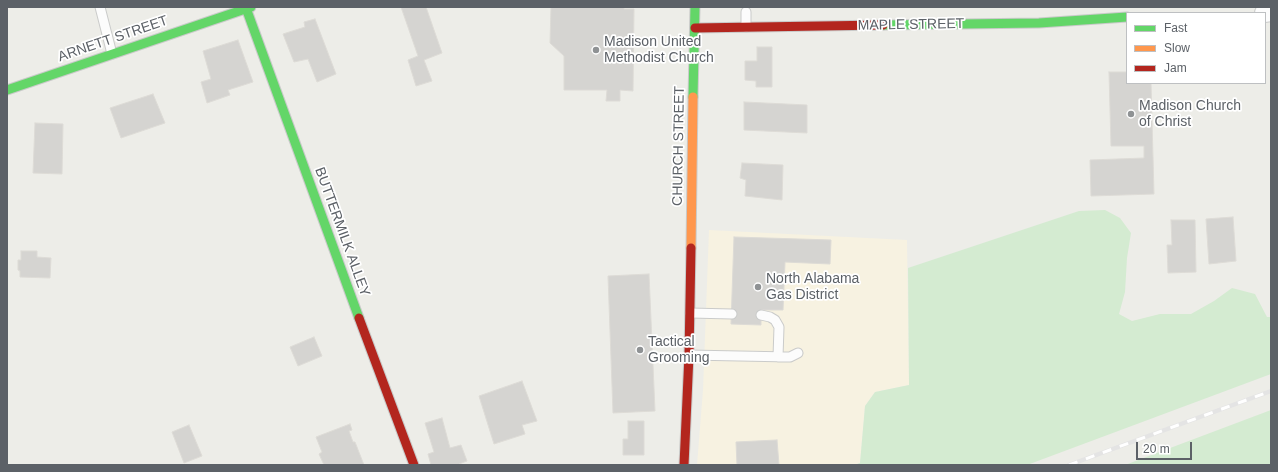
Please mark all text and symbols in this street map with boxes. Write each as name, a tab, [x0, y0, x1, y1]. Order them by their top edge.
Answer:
street label: ARNETT STREET	[56, 12, 170, 66]
legend	[1126, 12, 1266, 84]
street label: MAPLE STREET	[858, 16, 964, 34]
text: Fast	[1164, 21, 1187, 35]
place label: Madison United Methodist Church	[604, 34, 714, 66]
text: Slow	[1164, 41, 1190, 55]
marker: Madison United Methodist Church	[591, 45, 601, 55]
text: Jam	[1164, 61, 1187, 75]
street label: CHURCH STREET	[670, 86, 688, 206]
place label: Madison Church of Christ	[1139, 98, 1241, 130]
marker: Madison Church of Christ	[1126, 109, 1136, 119]
street label: BUTTERMILK ALLEY	[311, 165, 373, 299]
place label: North Alabama Gas District	[766, 271, 859, 304]
marker: North Alabama Gas District	[753, 282, 763, 292]
place label: Tactical Grooming	[648, 334, 709, 366]
marker: Tactical Grooming	[635, 345, 645, 355]
scale bar	[1138, 434, 1194, 460]
text: 20 m	[1143, 442, 1170, 456]

